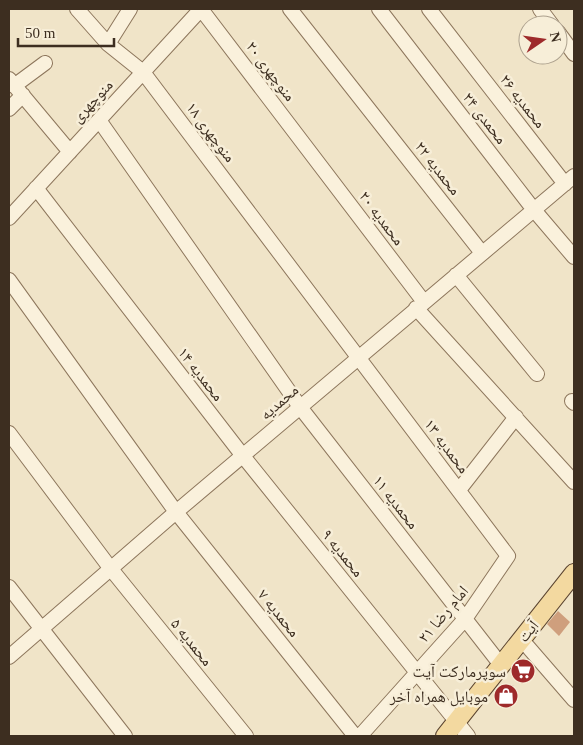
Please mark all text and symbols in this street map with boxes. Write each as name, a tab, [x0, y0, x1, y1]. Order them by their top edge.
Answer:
scale bar	[18, 15, 114, 47]
north arrow	[518, 15, 568, 65]
text: 50 m	[25, 25, 56, 41]
text: N	[547, 31, 564, 44]
street label: منوچهری ۲۰	[241, 38, 299, 105]
street label: محمدیه ۲۶	[497, 71, 549, 131]
street label: منوچهری	[68, 76, 117, 127]
street label: محمدی ۲۴	[458, 89, 510, 148]
street label: منوچهری ۱۸	[181, 99, 239, 166]
street label: محمدیه ۲۲	[412, 138, 464, 198]
street label: محمدیه ۲۰	[356, 188, 408, 249]
street label: محمدیه ۱۴	[175, 344, 227, 404]
street label: محمدیه	[256, 381, 302, 423]
street label: محمدیه ۱۳	[421, 416, 473, 477]
street label: محمدیه ۱۱	[370, 472, 422, 532]
street label: محمدیه ۹	[319, 526, 367, 580]
street label: امام رضا ۲۱	[415, 582, 473, 647]
street label: محمدیه ۷	[255, 586, 303, 640]
street label: محمدیه ۵	[168, 615, 216, 669]
street label: آیت	[514, 616, 542, 645]
supermarket icon: سوپرمارکت آیت	[510, 658, 536, 684]
place label: سوپرمارکت آیت	[412, 663, 506, 681]
shop icon: موبایل همراه آخر	[493, 683, 519, 709]
place label: موبایل همراه آخر	[389, 688, 488, 707]

